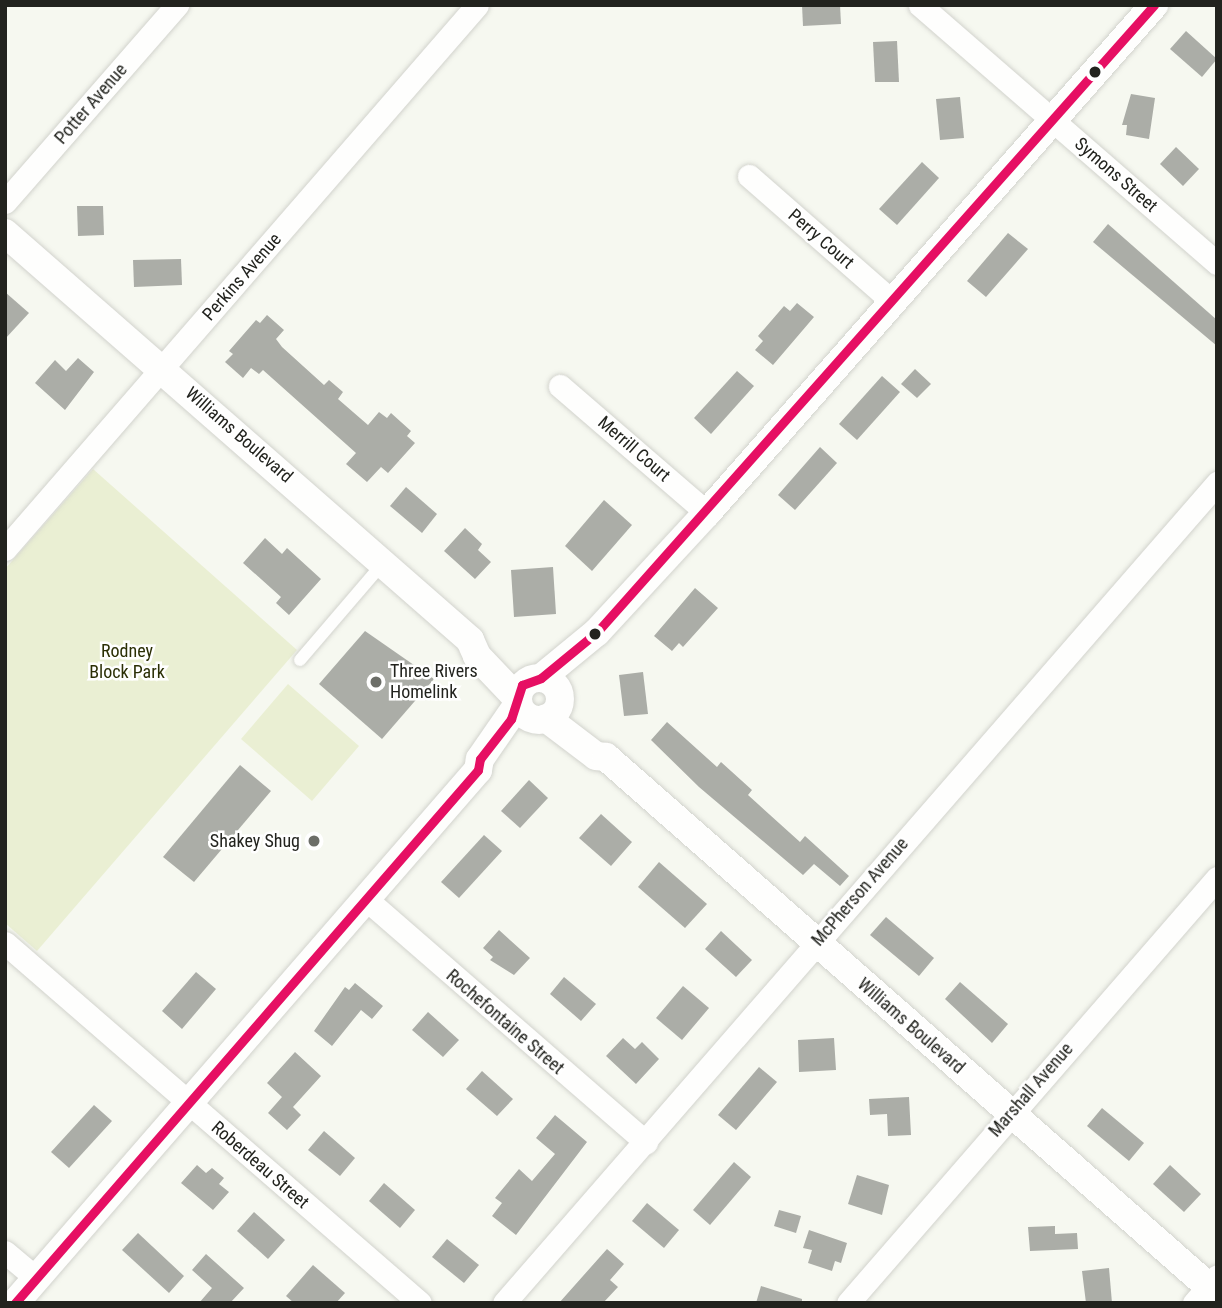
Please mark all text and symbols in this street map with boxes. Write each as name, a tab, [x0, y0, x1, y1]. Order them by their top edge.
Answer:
street label: Potter Avenue	[50, 59, 132, 149]
unlabelled marker	[1088, 65, 1102, 79]
street label: Symons Street	[1070, 133, 1162, 217]
street label: Perry Court	[784, 205, 858, 273]
street label: Perkins Avenue	[198, 229, 286, 325]
street label: Williams Boulevard	[181, 382, 297, 488]
street label: Merrill Court	[593, 412, 675, 486]
unlabelled marker	[588, 627, 602, 641]
park label: Rodney Block Park	[89, 641, 165, 684]
place label: Three Rivers Homelink	[390, 661, 478, 704]
marker: Three Rivers Homelink	[368, 674, 384, 690]
place label: Shakey Shug	[210, 830, 300, 852]
marker: Shakey Shug	[306, 833, 322, 849]
street label: McPherson Avenue	[807, 833, 913, 951]
street label: Rochefontaine Street	[442, 965, 568, 1079]
street label: Williams Boulevard	[853, 973, 969, 1079]
street label: Marshall Avenue	[984, 1039, 1078, 1141]
street label: Roberdeau Street	[207, 1117, 313, 1213]

